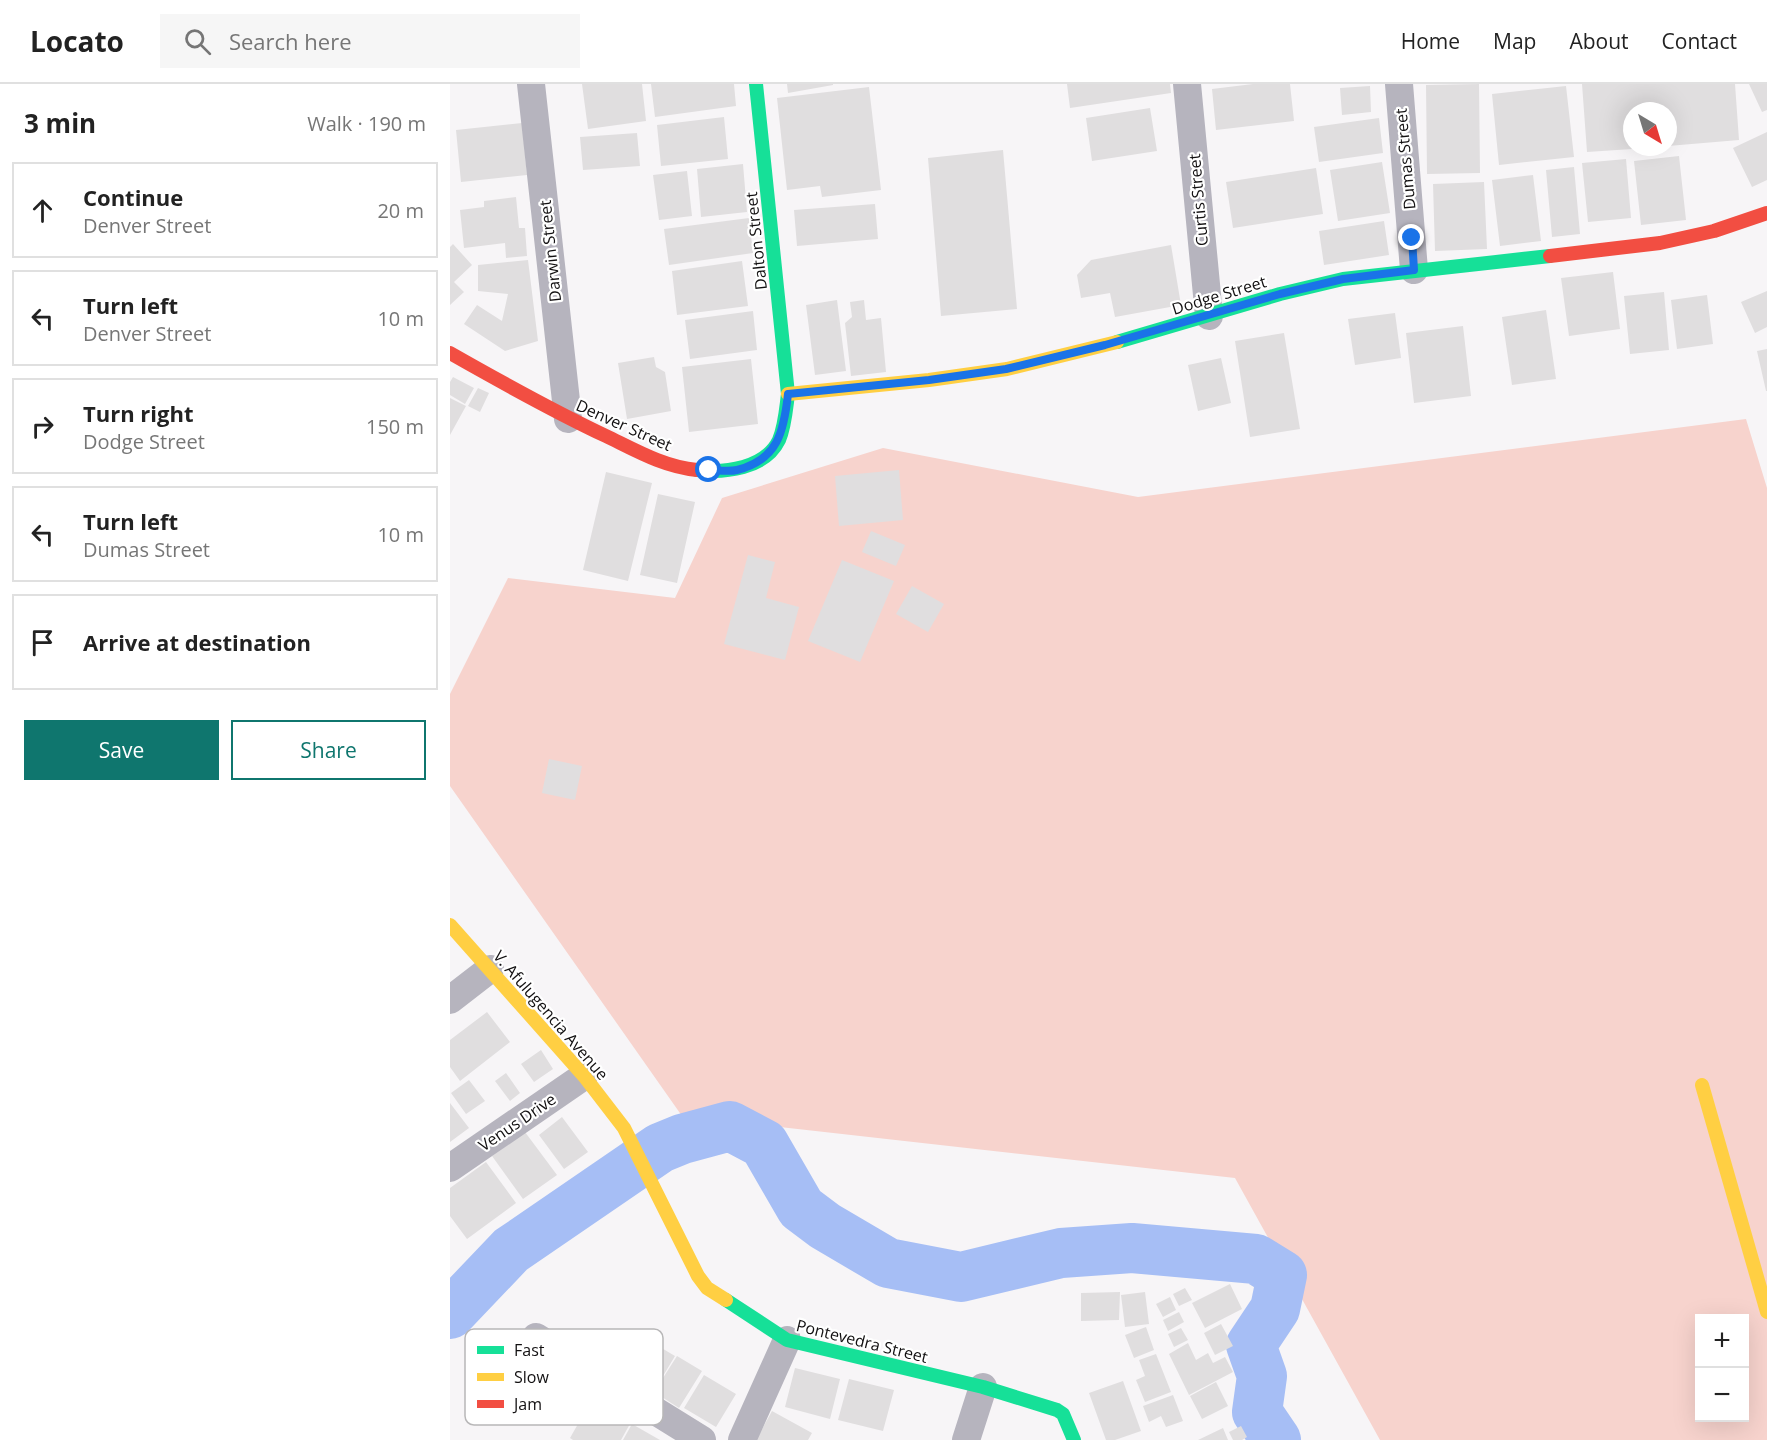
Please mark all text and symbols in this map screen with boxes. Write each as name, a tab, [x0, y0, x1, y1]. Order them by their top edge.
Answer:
search box	[160, 14, 580, 68]
text: Locato	[30, 22, 124, 60]
icon: search	[181, 25, 214, 58]
text: Search here	[229, 26, 352, 56]
text: Home	[1401, 27, 1460, 55]
text: Map	[1493, 27, 1536, 55]
text: About	[1569, 27, 1629, 55]
text: Contact	[1662, 27, 1737, 55]
north arrow	[1623, 102, 1677, 156]
text: 3 min	[24, 105, 96, 141]
street label: Dumas Street	[1390, 107, 1420, 211]
text: Walk · 190 m	[307, 110, 426, 137]
street label: Curtis Street	[1183, 153, 1213, 247]
text: Continue	[83, 182, 183, 212]
street label: Dalton Street	[740, 191, 772, 291]
icon: ahead	[26, 194, 59, 227]
text: 20 m	[377, 197, 424, 224]
street label: Darwin Street	[534, 199, 566, 303]
text: Denver Street	[83, 212, 211, 239]
route end	[1398, 224, 1424, 250]
street label: Dodge Street	[1169, 270, 1269, 320]
text: Turn left	[83, 290, 178, 320]
icon: left	[26, 302, 59, 335]
text: 10 m	[377, 305, 424, 332]
text: Denver Street	[83, 320, 211, 347]
street label: Denver Street	[573, 394, 676, 456]
text: Turn right	[83, 398, 194, 428]
icon: right	[26, 410, 59, 443]
text: 150 m	[366, 413, 424, 440]
text: Dodge Street	[83, 428, 205, 455]
route start	[695, 456, 721, 482]
text: Turn left	[83, 506, 178, 536]
icon: left	[26, 518, 59, 551]
text: 10 m	[377, 521, 424, 548]
text: Dumas Street	[83, 536, 210, 563]
icon: arrive	[26, 626, 59, 659]
text: Arrive at destination	[83, 627, 311, 657]
button: Save	[24, 720, 219, 780]
button: Share	[231, 720, 426, 780]
street label: V. Afulugencia Avenue	[489, 946, 613, 1084]
street label: Venus Drive	[474, 1088, 560, 1156]
street label: Pontevedra Street	[794, 1314, 930, 1368]
map controls	[1695, 1314, 1749, 1422]
button: +	[1695, 1314, 1749, 1368]
legend	[465, 1329, 663, 1425]
text: Fast	[514, 1339, 545, 1361]
text: Slow	[514, 1366, 549, 1388]
button: −	[1695, 1368, 1749, 1422]
text: Jam	[512, 1393, 542, 1415]

